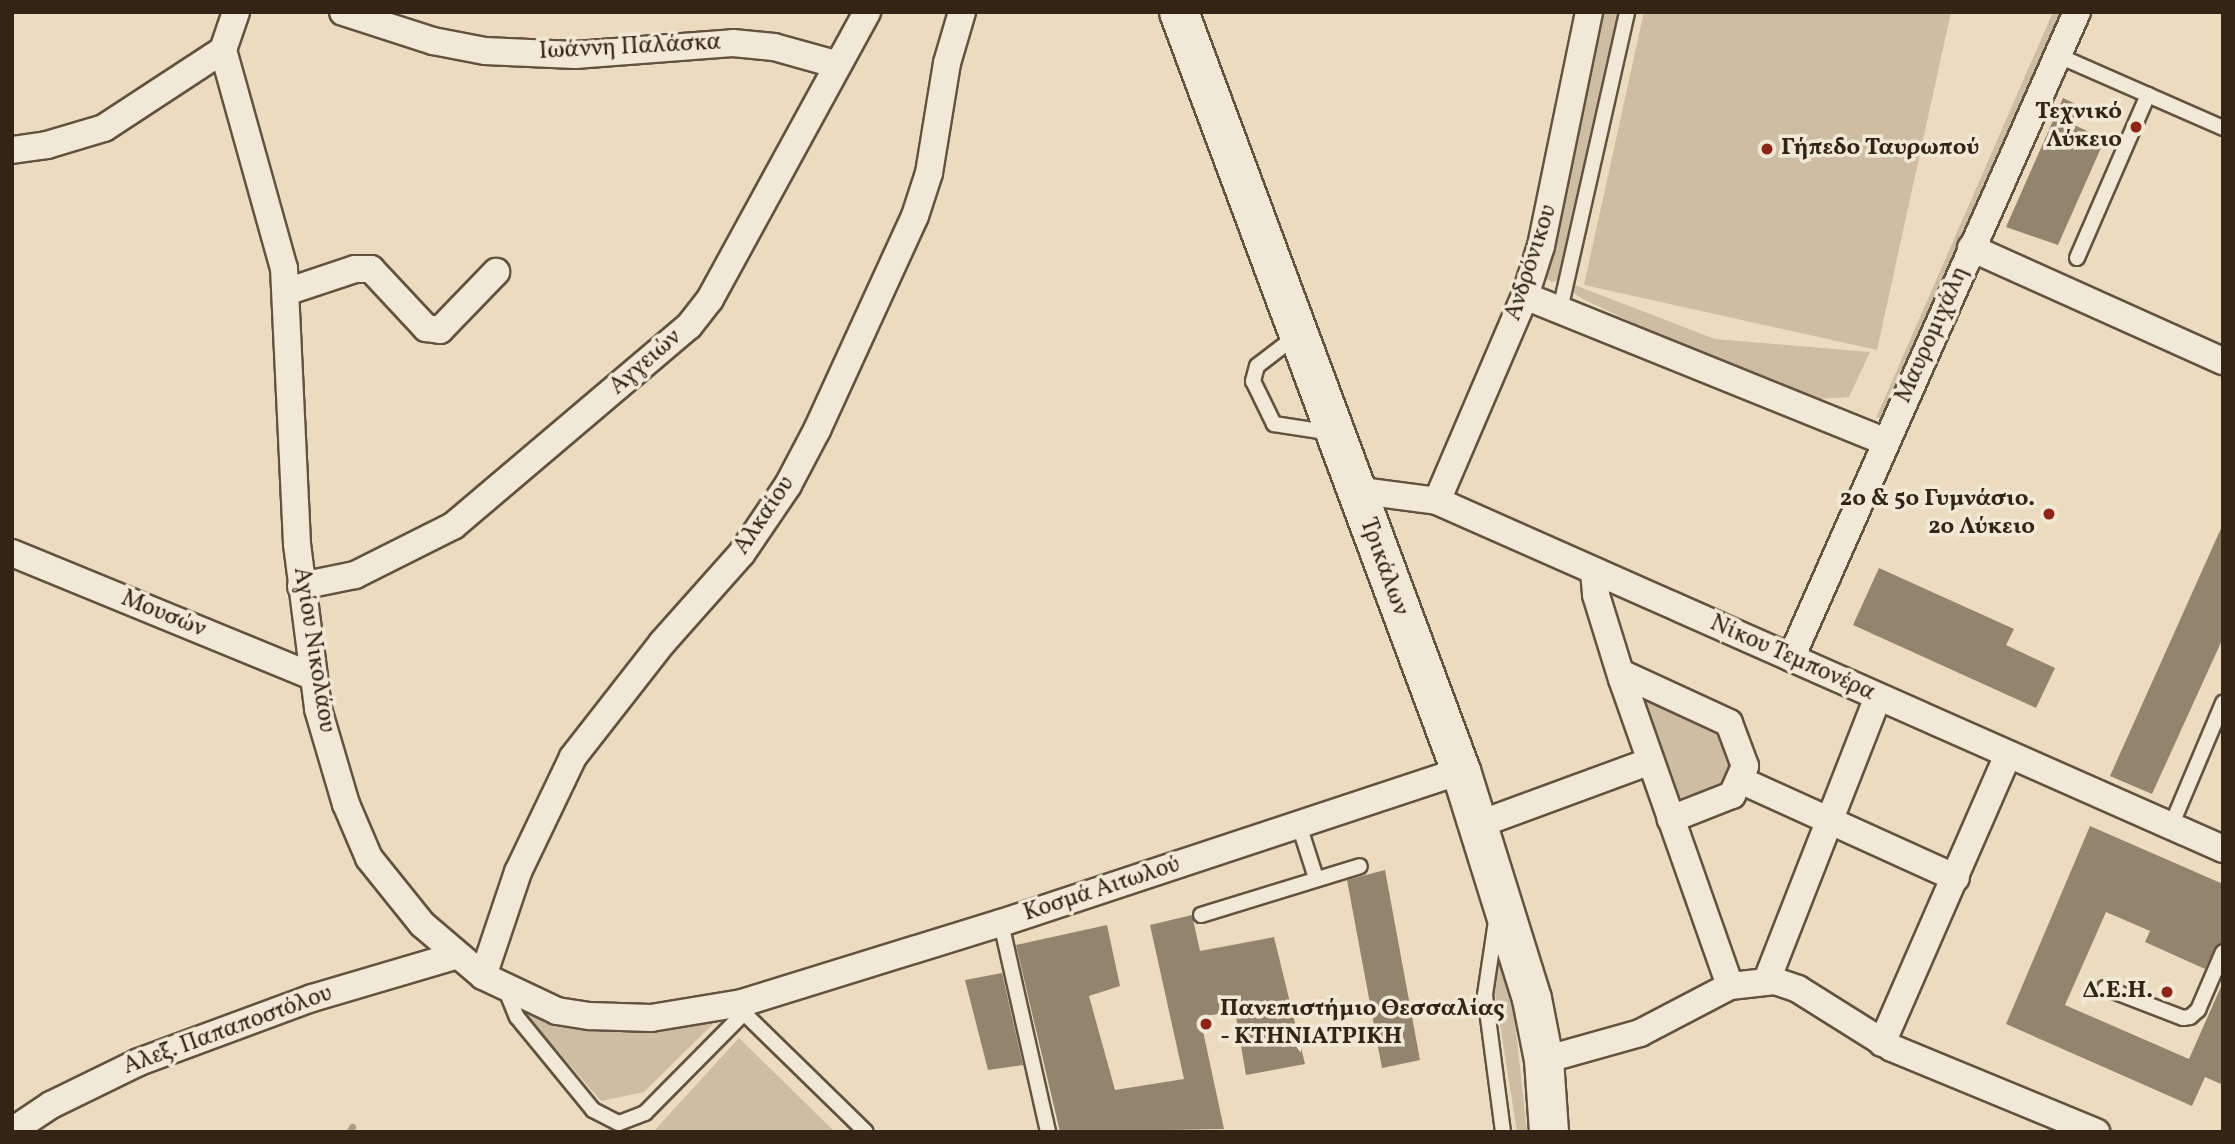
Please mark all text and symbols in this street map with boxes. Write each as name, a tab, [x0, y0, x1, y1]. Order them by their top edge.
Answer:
street label: Ιωάννη Παλάσκα	[538, 29, 722, 67]
place label: Τεχνικό Λύκειο	[2035, 99, 2122, 155]
marker: Τεχνικό Λύκειο	[2128, 119, 2144, 135]
place label: Γήπεδο Ταυρωπού	[1781, 135, 1979, 163]
marker: Γήπεδο Ταυρωπού	[1759, 141, 1775, 157]
street label: Ανδρόνικου	[1500, 201, 1564, 325]
street label: Μαυρομιχάλη	[1890, 262, 1976, 408]
street label: Αγγειών	[604, 324, 688, 402]
street label: Αλκαίου	[728, 471, 802, 561]
place label: 2ο & 5ο Γυμνάσιο. 2ο Λύκειο	[1840, 486, 2035, 542]
marker: 2ο & 5ο Γυμνάσιο. 2ο Λύκειο	[2041, 506, 2057, 522]
street label: Τρικάλων	[1352, 514, 1414, 620]
street label: Αγίου Νικολάου	[286, 565, 340, 735]
street label: Μουσών	[117, 585, 209, 645]
street label: Νίκου Τεμπονέρα	[1705, 610, 1879, 708]
street label: Κοσμά Αιτωλού	[1020, 851, 1184, 929]
place label: Δ.Ε.Η.	[2083, 978, 2153, 1006]
street label: Αλεξ. Παπαποστόλου	[120, 980, 336, 1082]
marker: Δ.Ε.Η.	[2159, 984, 2175, 1000]
place label: Πανεπιστήμιο Θεσσαλίας - ΚΤΗΝΙΑΤΡΙΚΗ	[1220, 996, 1504, 1052]
marker: Πανεπιστήμιο Θεσσαλίας - ΚΤΗΝΙΑΤΡΙΚΗ	[1198, 1016, 1214, 1032]

